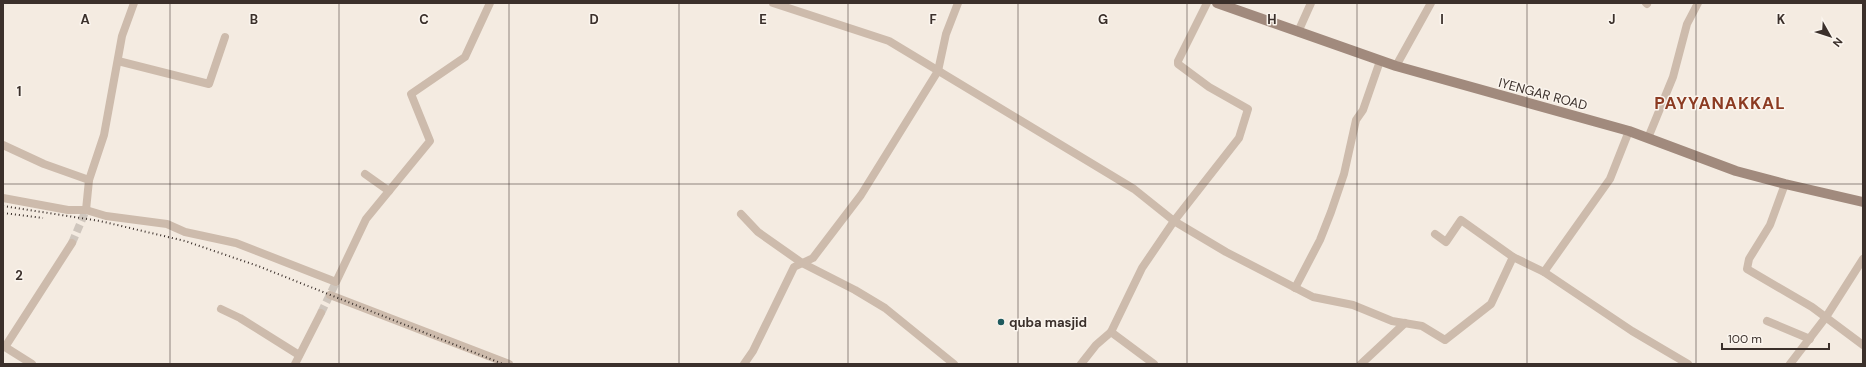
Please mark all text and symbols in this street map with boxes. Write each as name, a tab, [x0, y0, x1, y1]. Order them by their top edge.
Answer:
text: A	[80, 11, 90, 28]
text: B	[250, 11, 258, 28]
text: C	[419, 11, 429, 28]
text: D	[589, 11, 599, 28]
text: E	[759, 11, 767, 28]
text: F	[929, 11, 937, 28]
text: G	[1098, 11, 1108, 28]
text: H	[1267, 11, 1277, 28]
text: I	[1440, 11, 1444, 28]
text: J	[1608, 11, 1616, 28]
text: K	[1777, 11, 1786, 28]
north arrow	[1810, 16, 1850, 56]
text: N	[1830, 35, 1846, 50]
street label: IYENGAR ROAD	[1497, 74, 1589, 114]
text: 1	[17, 83, 21, 100]
district label: PAYYANAKKAL	[1654, 92, 1786, 114]
text: 2	[15, 267, 23, 284]
place label: quba masjid	[1009, 314, 1087, 331]
marker: quba masjid	[996, 317, 1006, 327]
scale bar	[1722, 325, 1829, 351]
text: 100 m	[1728, 331, 1762, 347]

